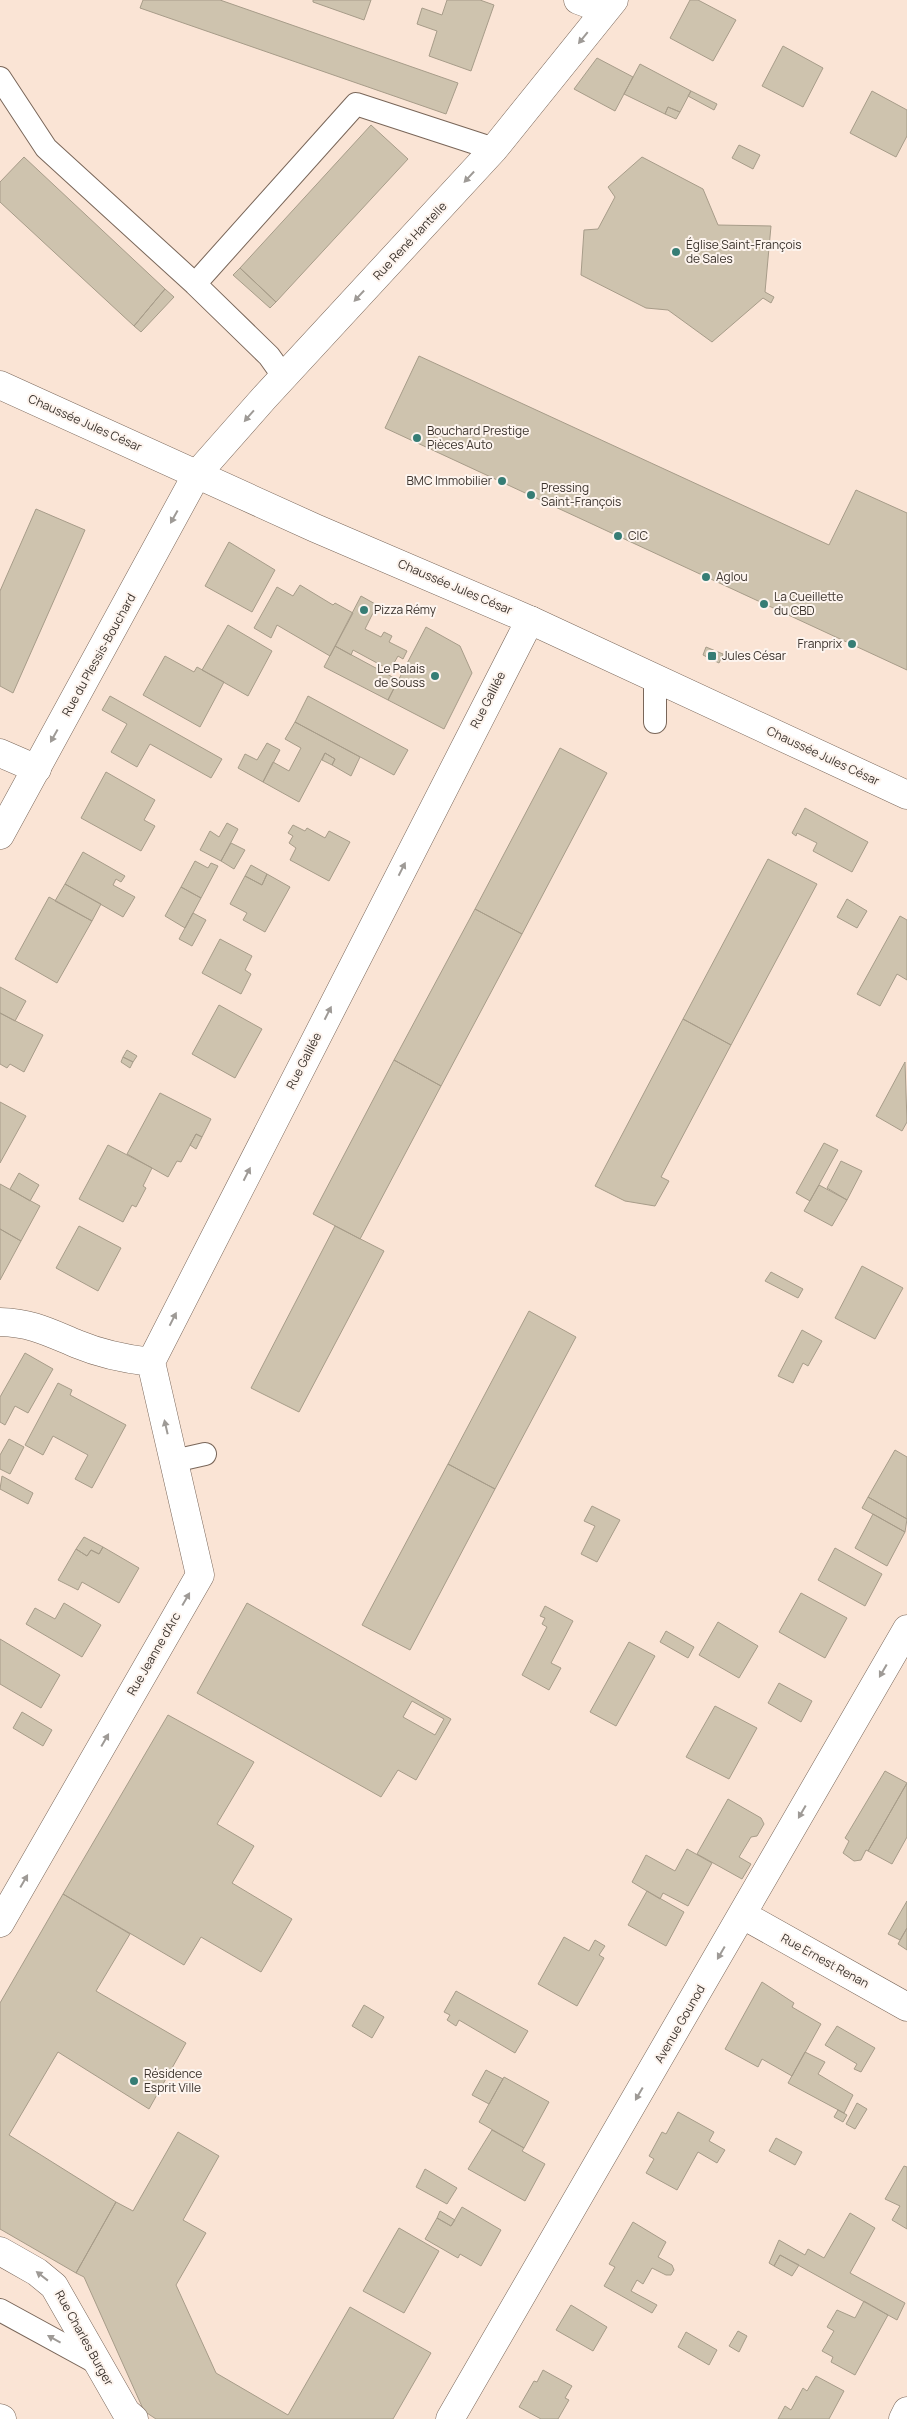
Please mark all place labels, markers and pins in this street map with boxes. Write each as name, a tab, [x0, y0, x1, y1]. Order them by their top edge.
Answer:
place label: Église Saint-François de Sales	[686, 236, 802, 267]
marker: Église Saint-François de Sales	[670, 246, 682, 258]
place label: Bouchard Prestige Pièces Auto	[427, 422, 529, 453]
marker: Bouchard Prestige Pièces Auto	[411, 432, 423, 444]
place label: BMC Immobilier	[407, 472, 493, 489]
marker: BMC Immobilier	[496, 475, 508, 487]
place label: Pressing Saint-François	[541, 479, 621, 510]
marker: Pressing Saint-François	[525, 489, 537, 501]
place label: CIC	[628, 527, 648, 544]
marker: CIC	[612, 530, 624, 542]
place label: Aglou	[716, 568, 748, 585]
marker: Aglou	[700, 571, 712, 583]
place label: La Cueillette du CBD	[774, 588, 843, 619]
marker: La Cueillette du CBD	[758, 598, 770, 610]
place label: Pizza Rémy	[374, 601, 437, 618]
marker: Pizza Rémy	[358, 604, 370, 616]
place label: Franprix	[798, 635, 843, 652]
marker: Franprix	[846, 638, 858, 650]
place label: Jules César	[722, 647, 787, 664]
marker: Jules César	[706, 650, 718, 662]
place label: Le Palais de Souss	[374, 660, 425, 691]
marker: Le Palais de Souss	[429, 670, 441, 682]
place label: Résidence Esprit Ville	[144, 2065, 202, 2096]
marker: Résidence Esprit Ville	[128, 2075, 140, 2087]

